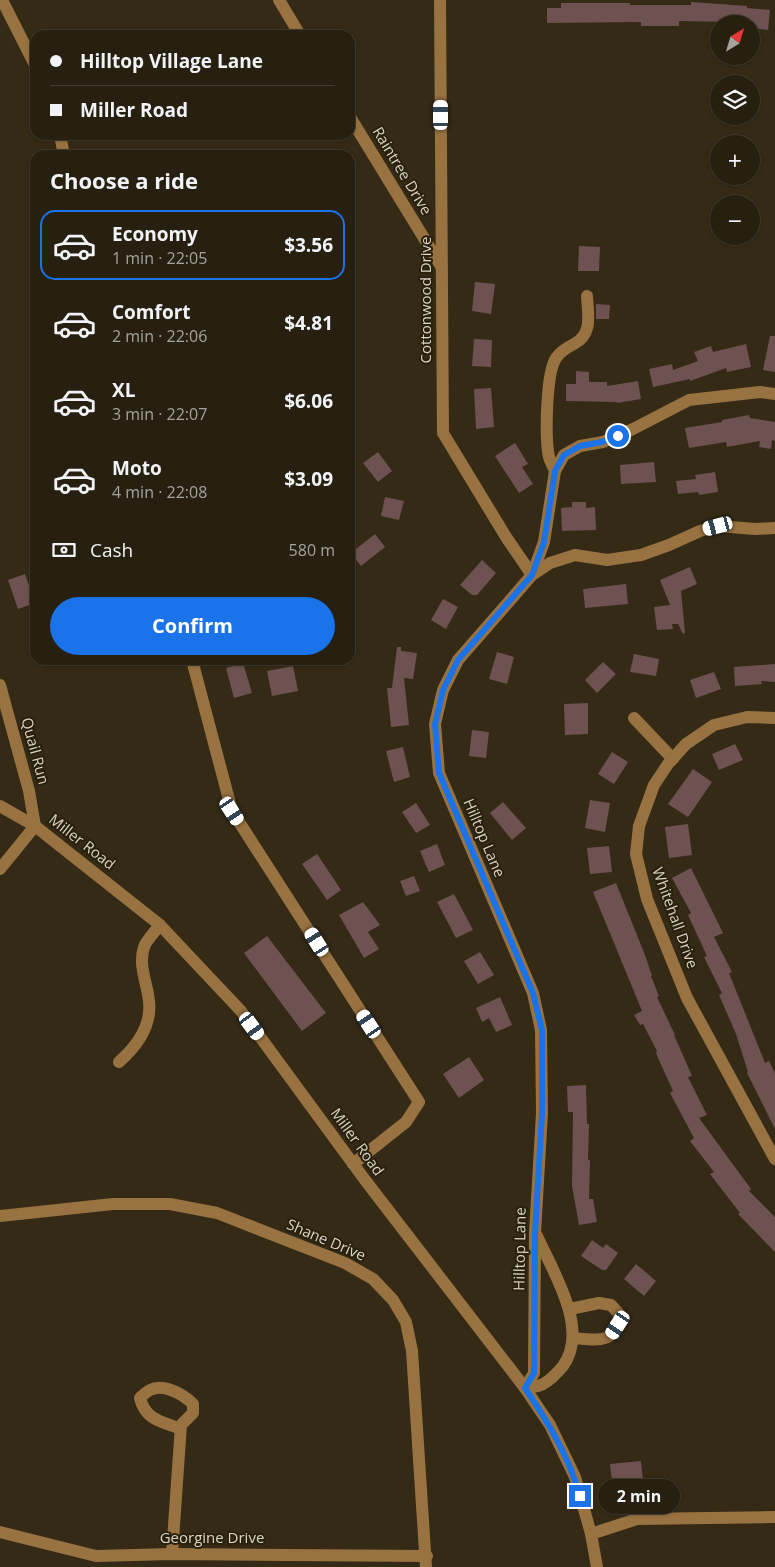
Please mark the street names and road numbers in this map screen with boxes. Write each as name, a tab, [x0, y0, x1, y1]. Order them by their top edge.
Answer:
street label: Raintree Drive	[369, 123, 437, 218]
street label: Cottonwood Drive	[415, 237, 435, 363]
street label: Quail Run	[17, 715, 54, 786]
street label: Hilltop Lane	[459, 795, 510, 880]
street label: Miller Road	[45, 809, 120, 873]
street label: Whitehall Drive	[648, 864, 704, 971]
street label: Miller Road	[326, 1104, 389, 1179]
street label: Hilltop Lane	[508, 1207, 530, 1291]
street label: Shane Drive	[284, 1213, 369, 1265]
street label: Georgine Drive	[160, 1527, 264, 1547]

